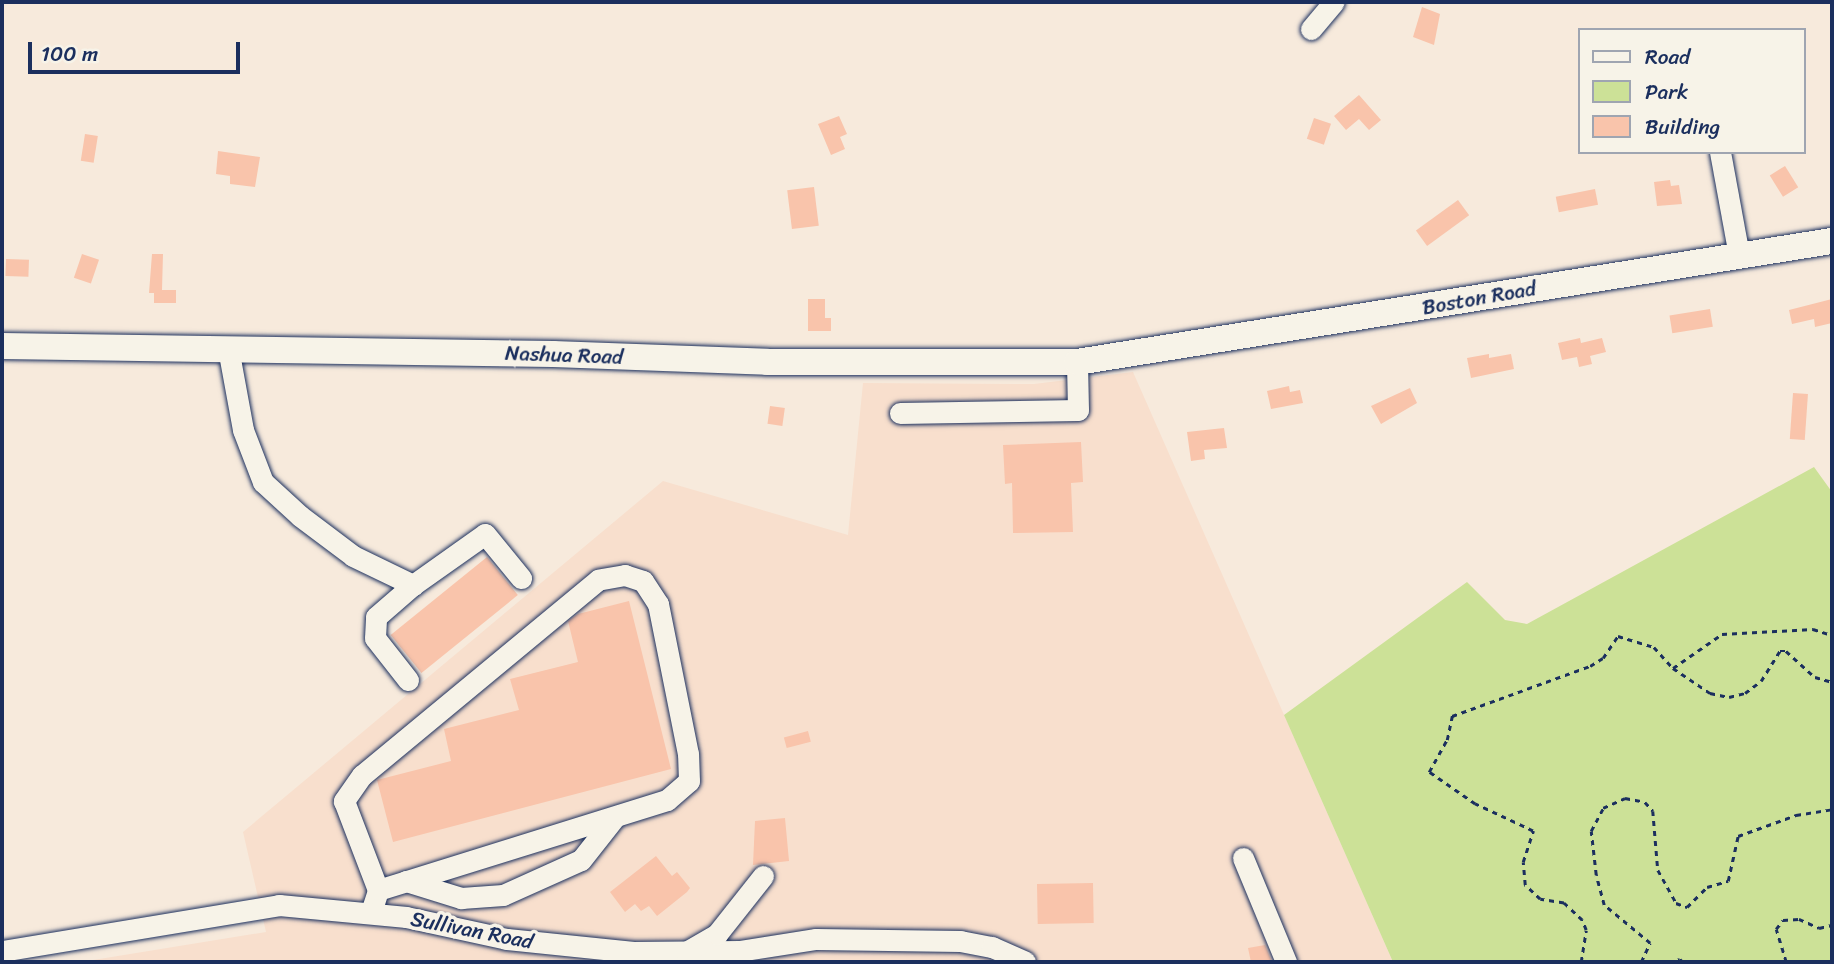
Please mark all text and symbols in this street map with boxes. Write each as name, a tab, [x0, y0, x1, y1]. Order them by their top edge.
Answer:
scale bar	[32, 28, 243, 72]
legend	[1578, 28, 1806, 154]
text: 100 m	[41, 35, 98, 73]
text: Road	[1645, 38, 1690, 76]
text: Park	[1645, 73, 1688, 111]
text: Building	[1645, 108, 1720, 146]
street label: Boston Road	[1420, 276, 1538, 320]
street label: Nashua Road	[505, 340, 623, 370]
street label: Sullivan Road	[409, 906, 535, 954]

